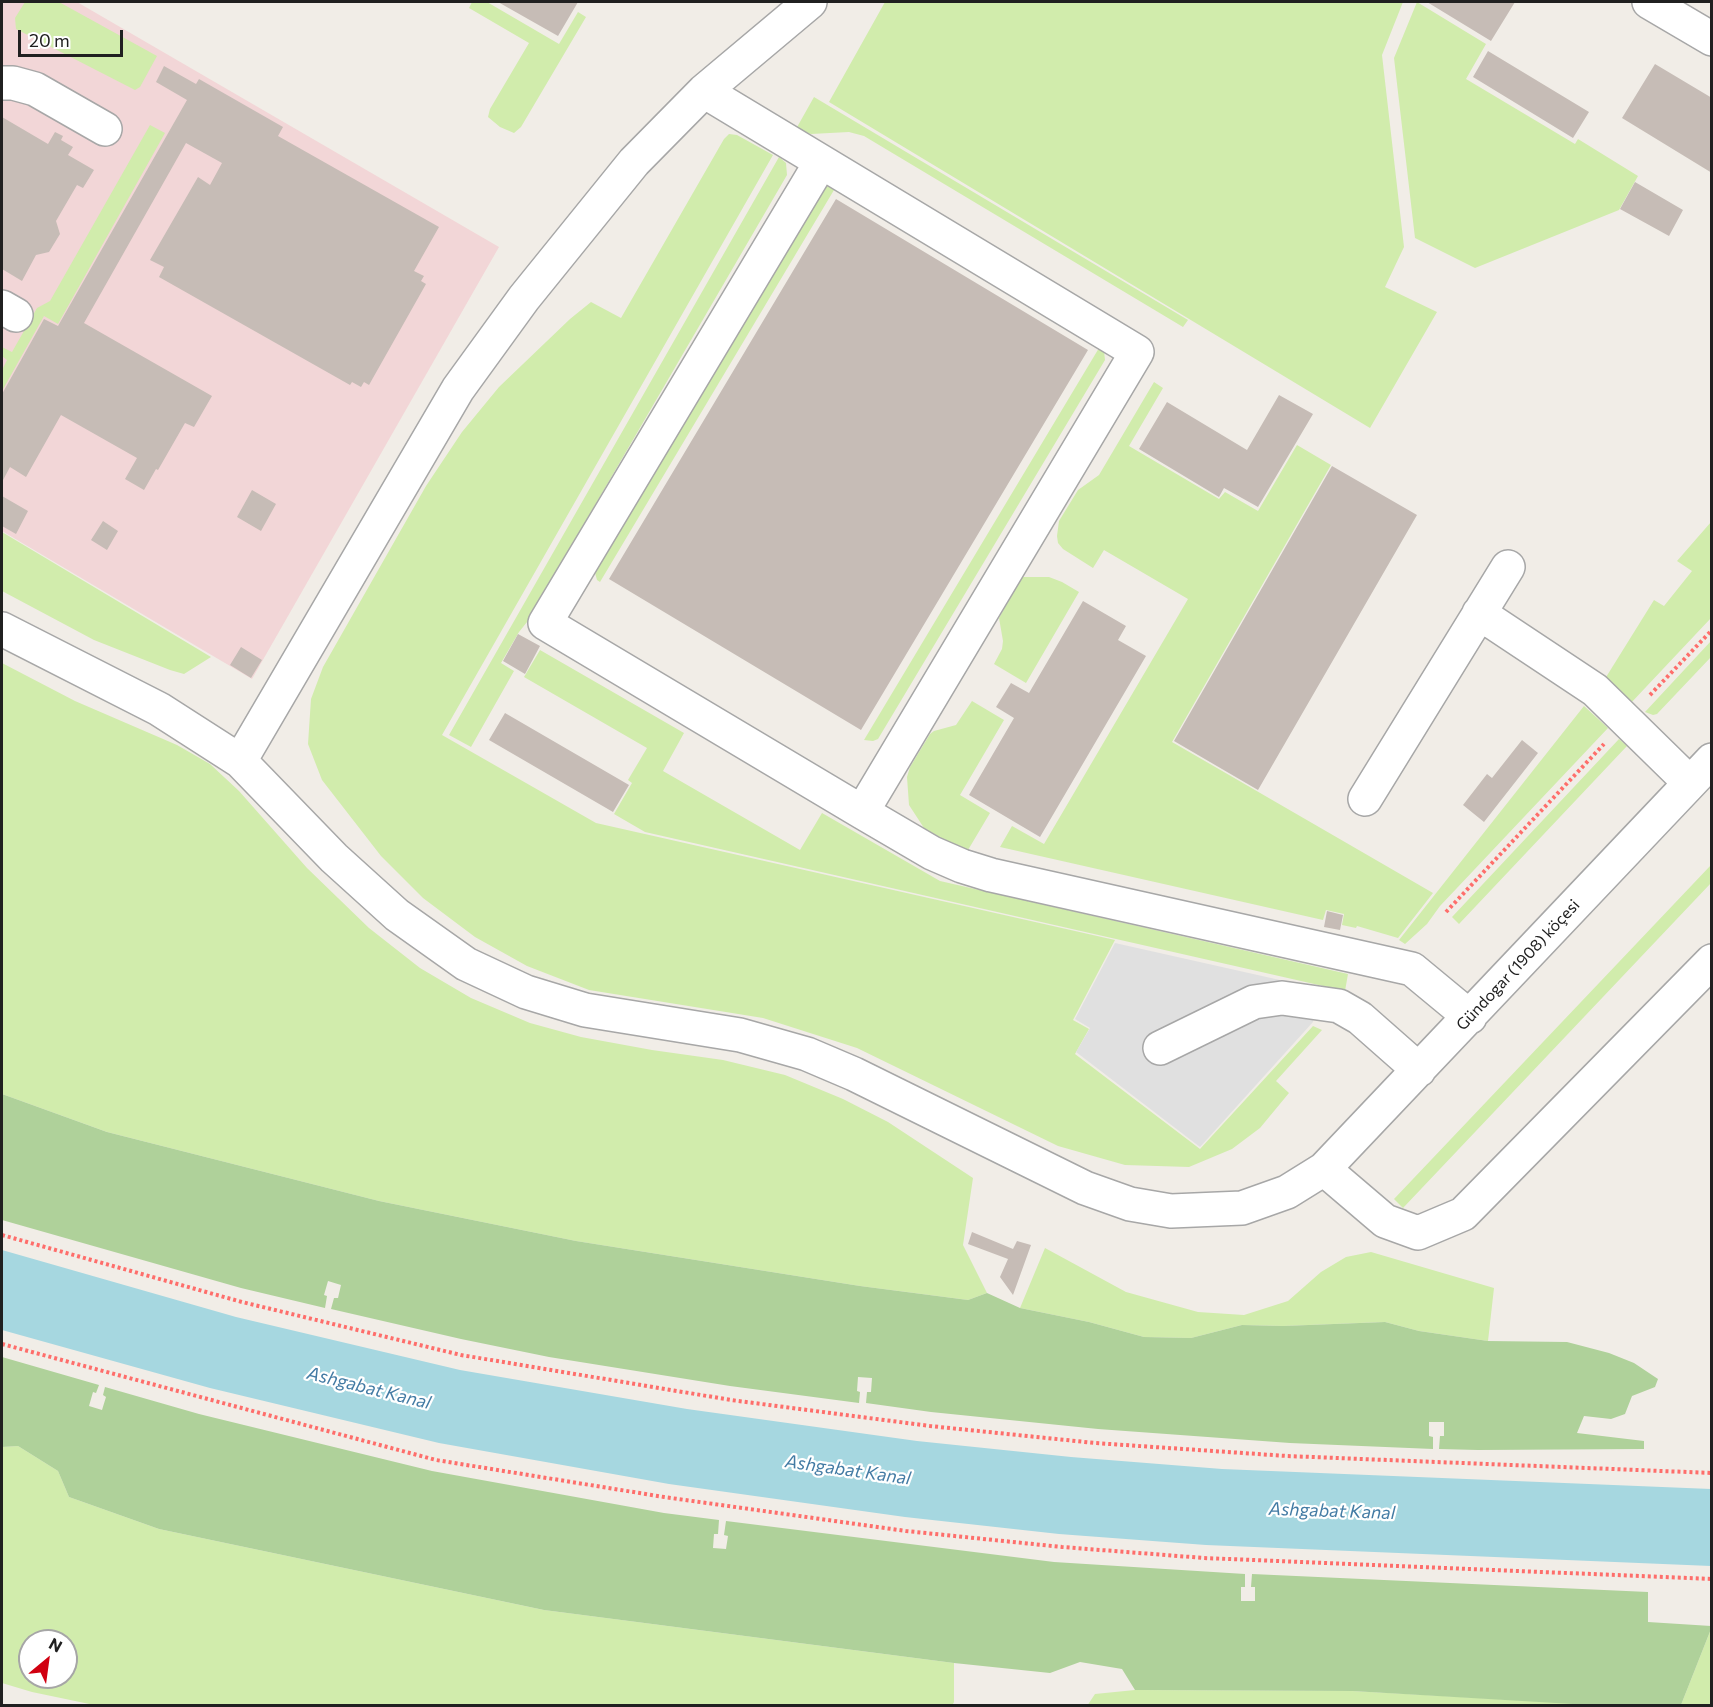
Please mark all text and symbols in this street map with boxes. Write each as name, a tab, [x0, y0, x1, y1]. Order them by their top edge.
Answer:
scale bar	[21, 18, 126, 56]
text: 20 m	[29, 29, 70, 51]
street label: Gündogar (1908) köçesi	[1452, 896, 1584, 1034]
water label: Ashgabat Kanal	[305, 1362, 433, 1414]
water label: Ashgabat Kanal	[784, 1450, 912, 1490]
water label: Ashgabat Kanal	[1268, 1498, 1396, 1524]
north arrow	[18, 1629, 78, 1689]
text: N	[46, 1633, 66, 1656]

